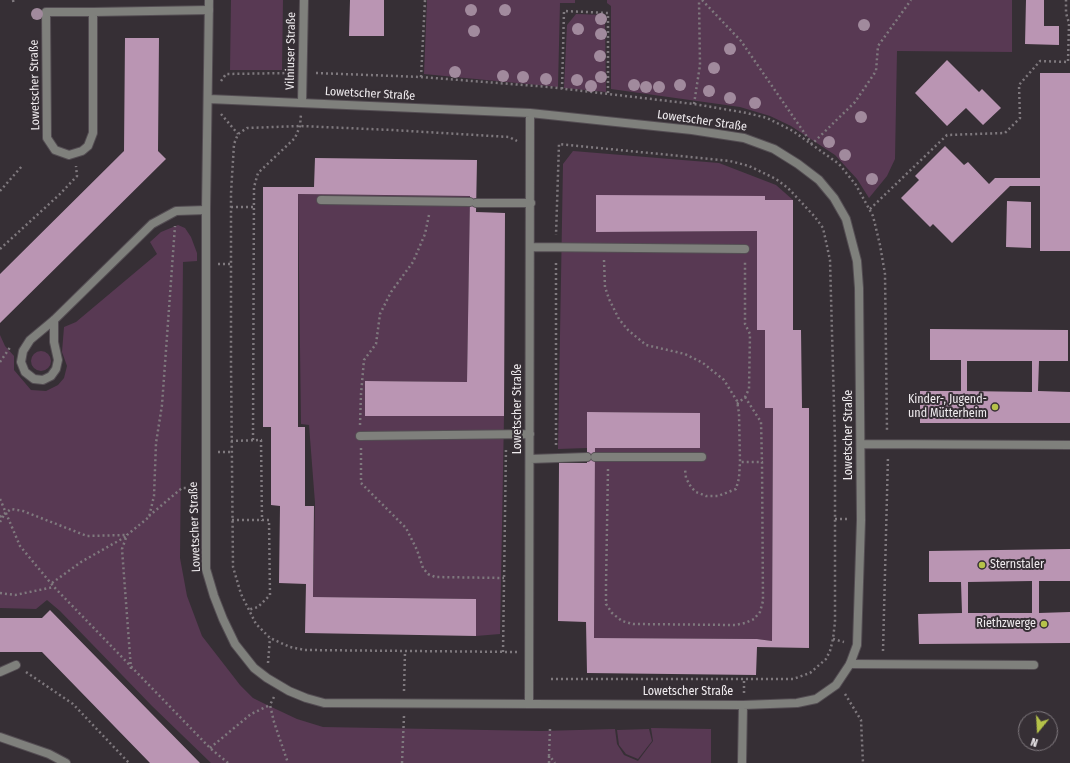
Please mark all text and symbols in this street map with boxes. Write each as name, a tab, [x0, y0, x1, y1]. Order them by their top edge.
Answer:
street label: Vilniuser Straße	[283, 12, 299, 90]
street label: Lowetscher Straße	[27, 40, 43, 130]
street label: Lowetscher Straße	[324, 84, 416, 104]
street label: Lowetscher Straße	[656, 108, 748, 134]
street label: Lowetscher Straße	[511, 364, 525, 454]
street label: Lowetscher Straße	[842, 390, 856, 480]
place label: Kinder-, Jugend- und Mütterheim	[908, 393, 987, 421]
marker: Kinder-, Jugend- und Mütterheim	[990, 402, 1000, 412]
street label: Lowetscher Straße	[186, 482, 204, 572]
place label: Sternstaler	[990, 558, 1044, 572]
marker: Sternstaler	[977, 560, 987, 570]
place label: Riethzwerge	[976, 617, 1036, 631]
marker: Riethzwerge	[1039, 619, 1049, 629]
street label: Lowetscher Straße	[643, 685, 733, 699]
north arrow	[1018, 711, 1058, 751]
text: N	[1029, 735, 1040, 749]

